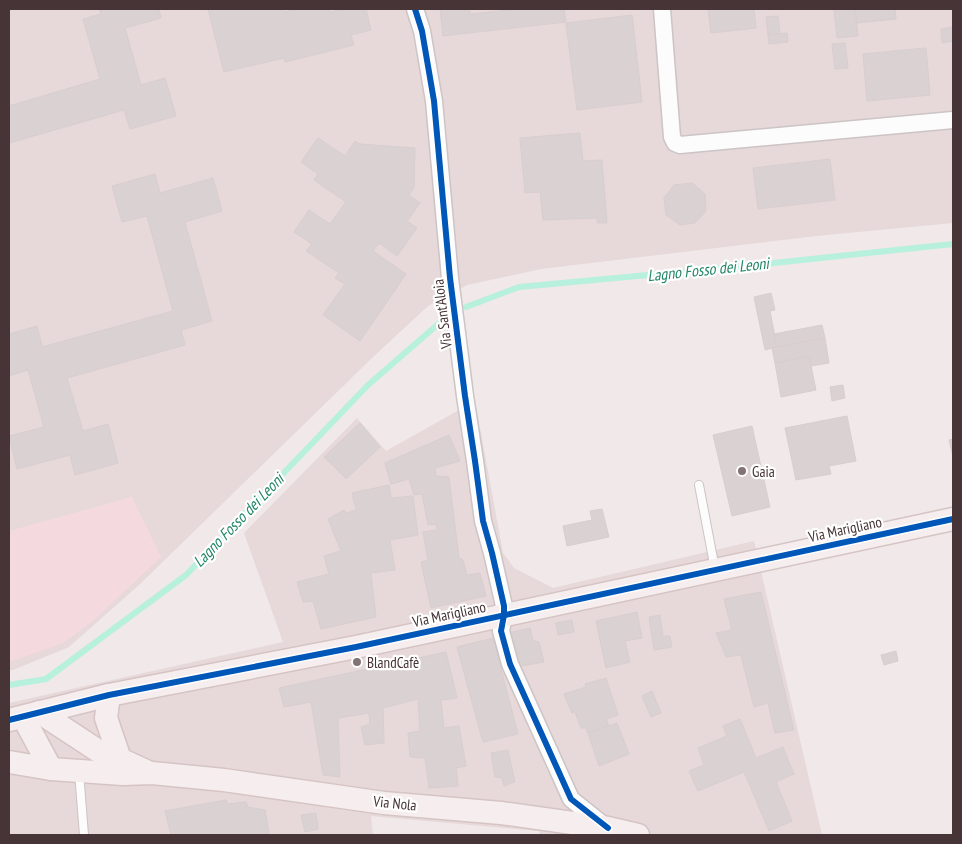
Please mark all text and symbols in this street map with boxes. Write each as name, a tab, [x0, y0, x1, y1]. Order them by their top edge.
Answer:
water label: Lagno Fosso dei Leoni	[646, 252, 772, 285]
street label: Via Sant'Aloia	[428, 278, 456, 351]
place label: Gaia	[752, 462, 775, 481]
marker: Gaia	[736, 465, 748, 477]
water label: Lagno Fosso dei Leoni	[188, 467, 289, 571]
street label: Via Marigliano	[806, 512, 883, 546]
street label: Via Marigliano	[410, 597, 487, 631]
place label: BlandCafè	[367, 653, 419, 672]
marker: BlandCafè	[351, 656, 363, 668]
street label: Via Nola	[371, 791, 418, 815]

